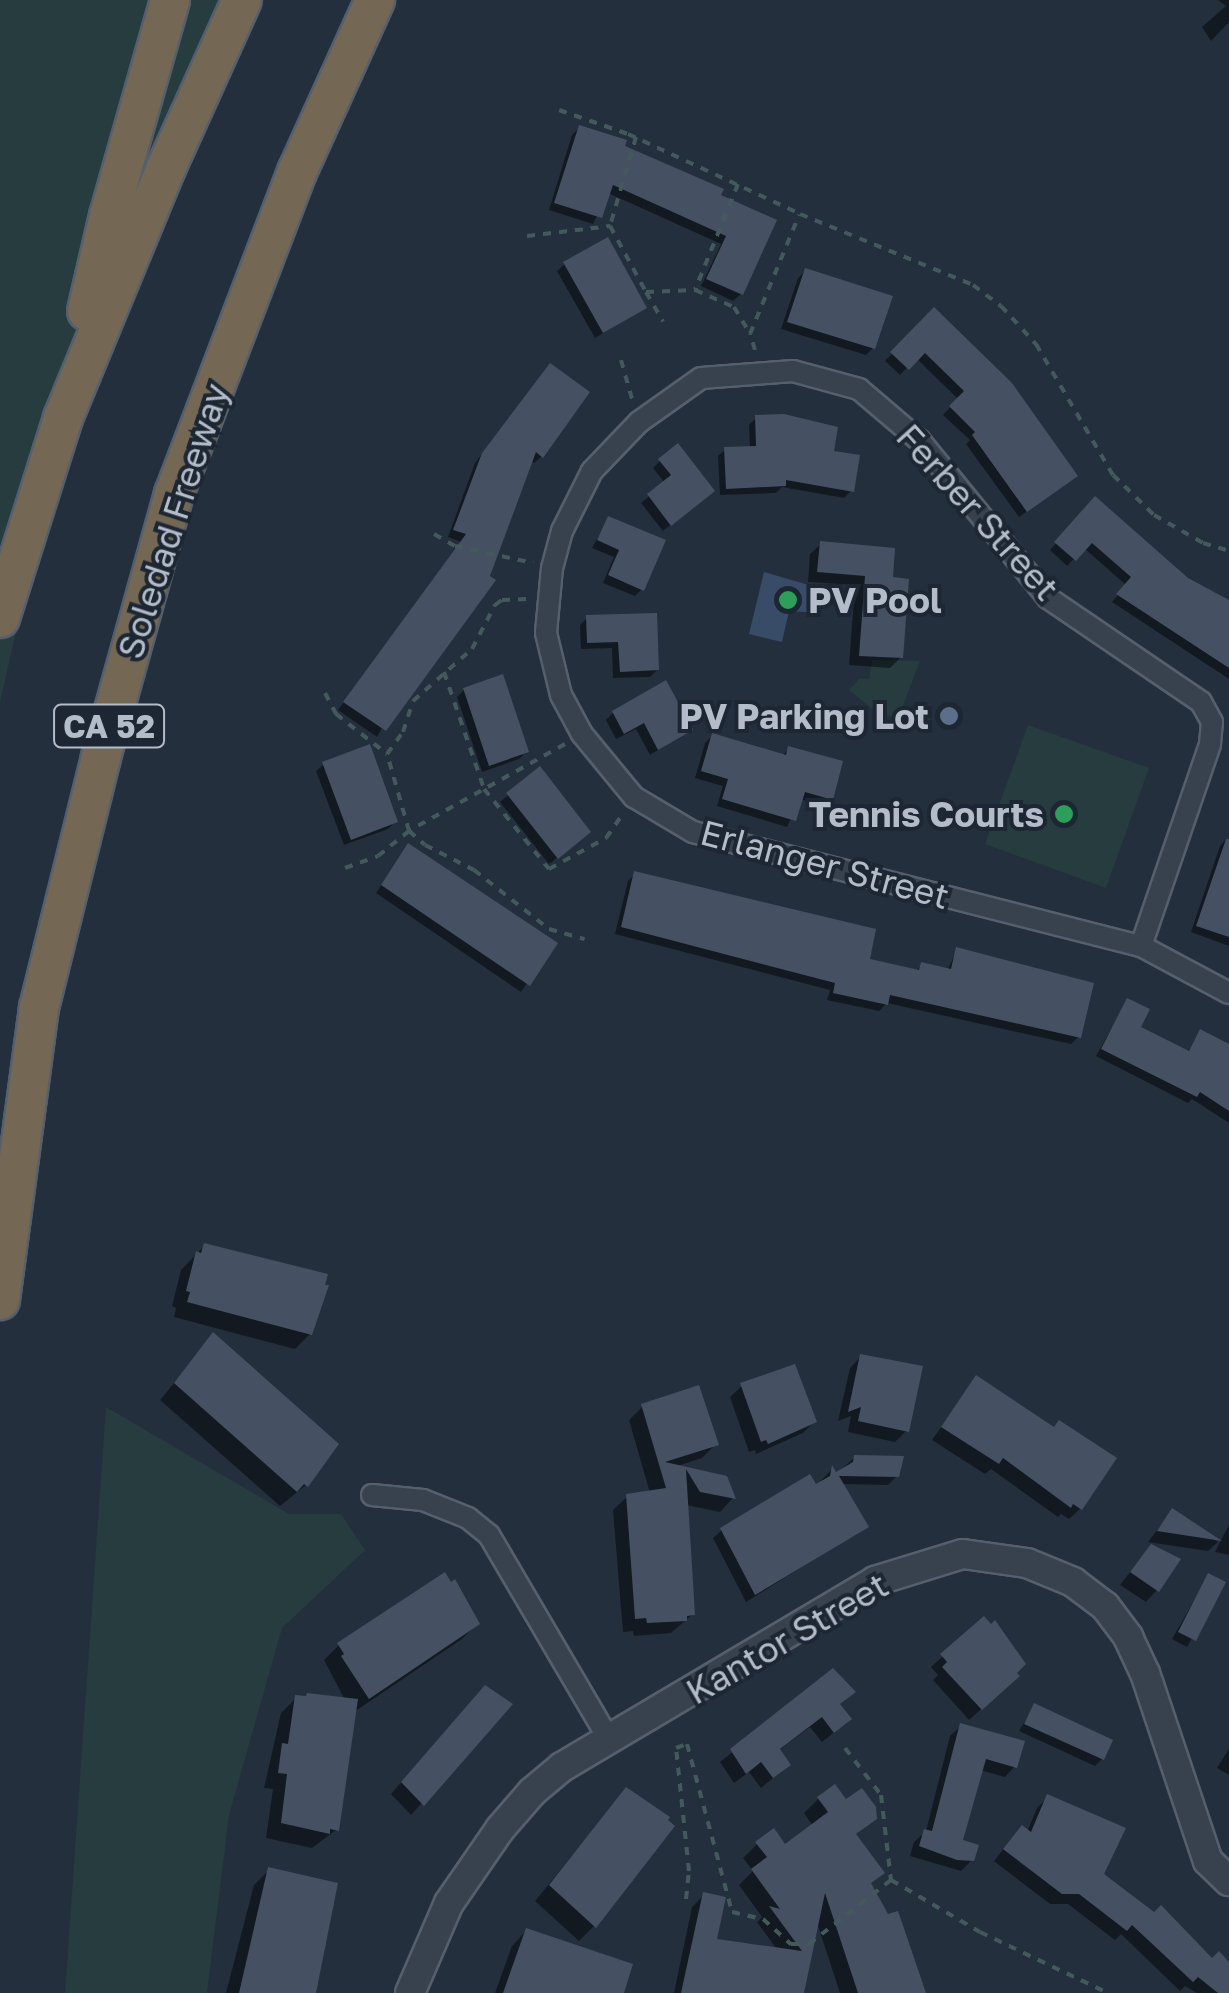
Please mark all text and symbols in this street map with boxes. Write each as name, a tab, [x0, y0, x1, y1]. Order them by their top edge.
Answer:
street label: Soledad Freeway	[109, 378, 237, 664]
street label: Ferber Street	[888, 415, 1068, 609]
place label: PV Pool	[808, 579, 942, 621]
marker: PV Pool	[777, 589, 799, 611]
place label: PV Parking Lot	[679, 695, 929, 737]
road number: CA 52	[52, 699, 166, 753]
marker: PV Parking Lot	[938, 705, 960, 727]
place label: Tennis Courts	[808, 793, 1044, 835]
marker: Tennis Courts	[1053, 803, 1075, 825]
street label: Erlanger Street	[696, 811, 954, 917]
street label: Kantor Street	[679, 1563, 895, 1713]

